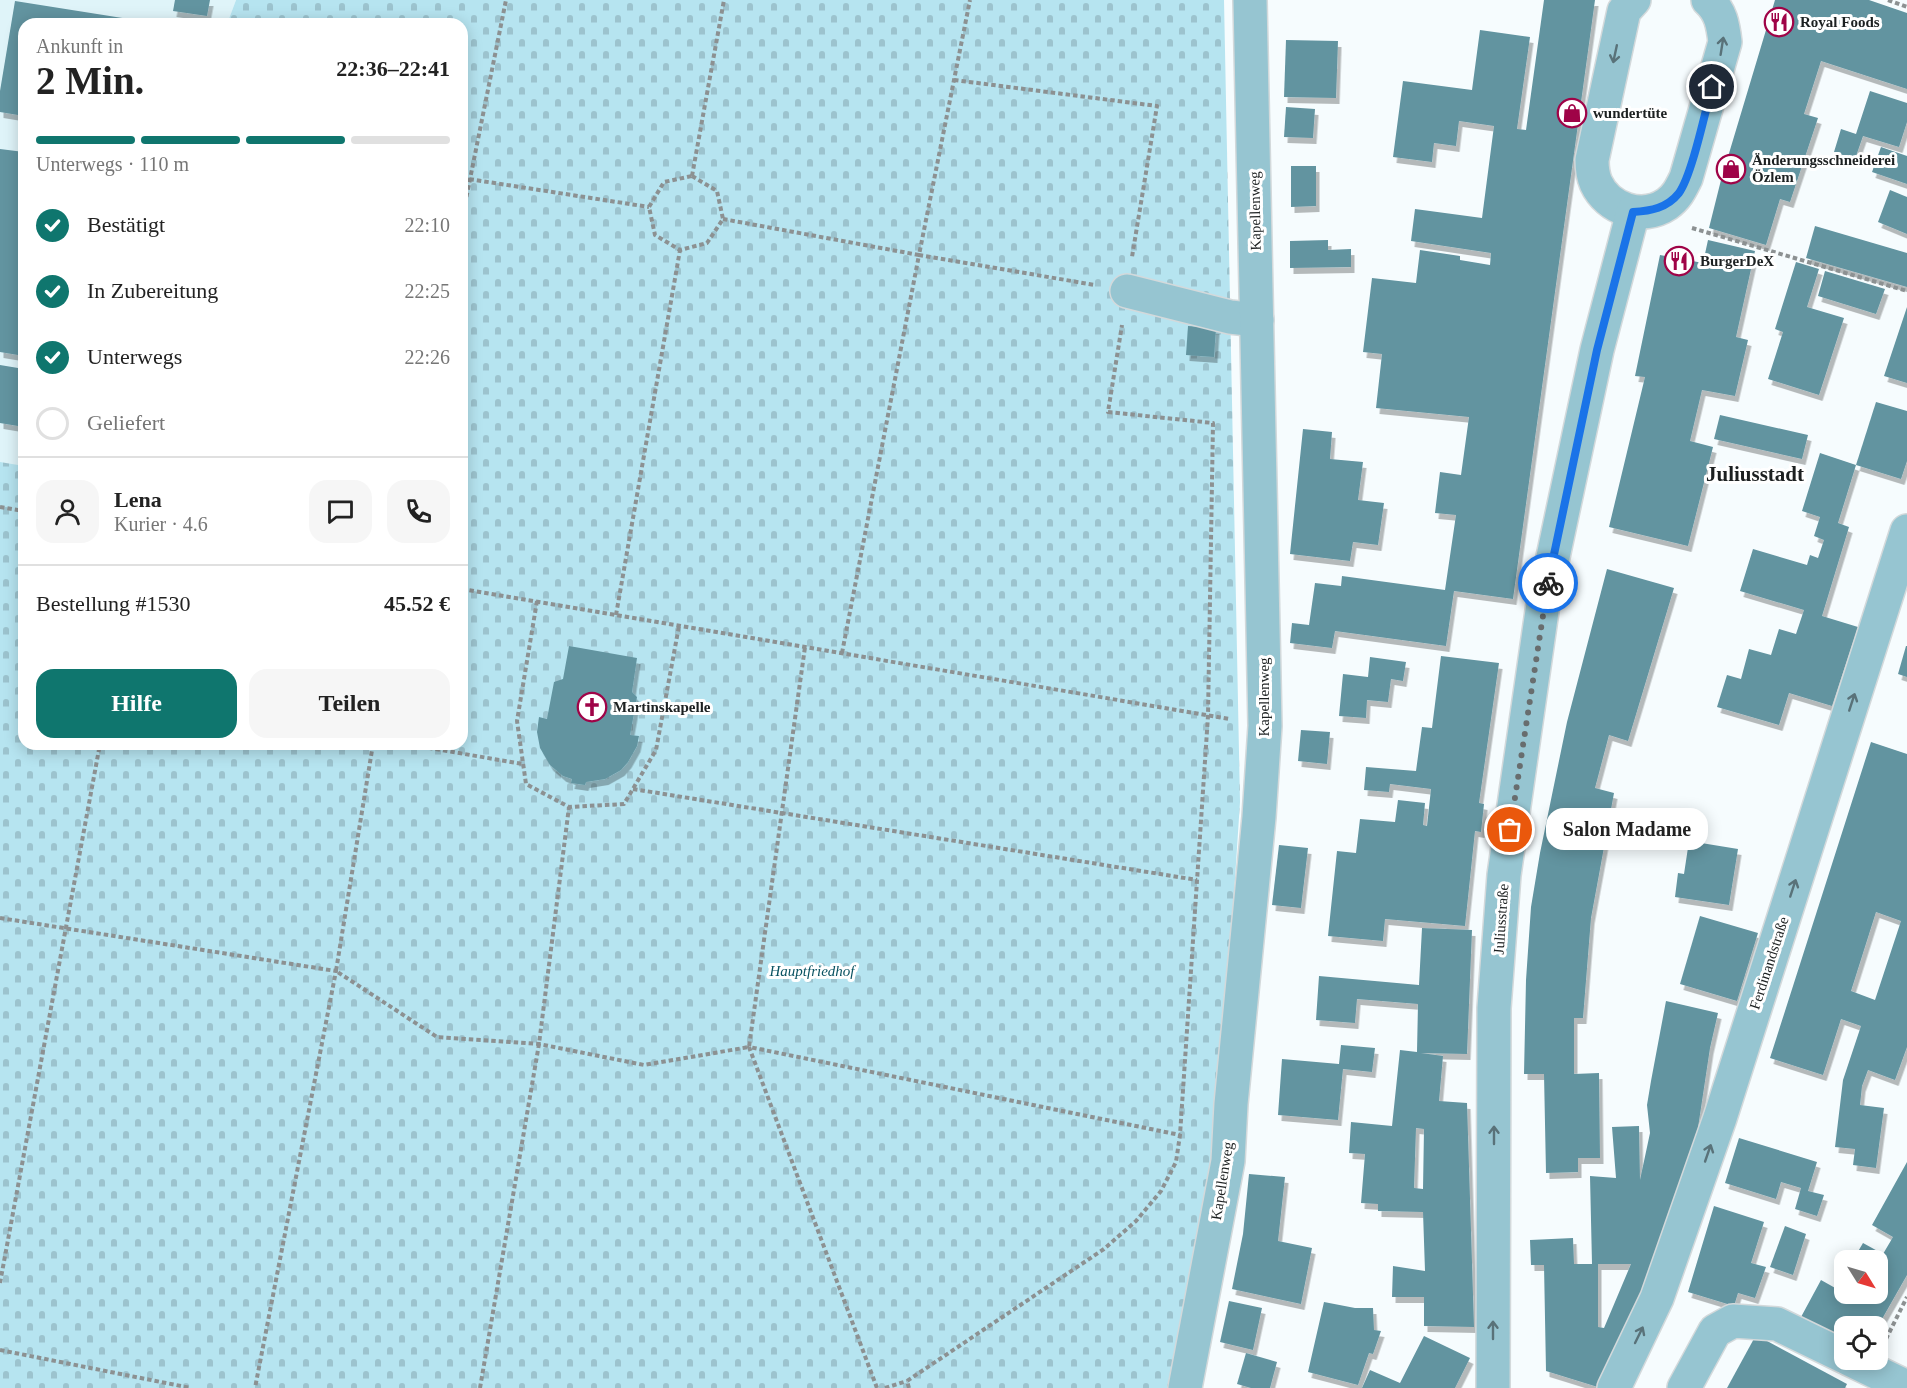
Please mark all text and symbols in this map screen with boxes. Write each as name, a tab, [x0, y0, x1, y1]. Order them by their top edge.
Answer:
restaurant icon: Royal Foods	[1763, 6, 1795, 38]
place label: Royal Foods	[1800, 14, 1880, 30]
text: Ankunft in	[36, 35, 123, 57]
one-way arrow	[1717, 36, 1728, 56]
one-way arrow	[1609, 44, 1620, 63]
text: 22:36–22:41	[336, 56, 450, 81]
text: 2 Min.	[36, 59, 144, 102]
pin	[1686, 61, 1737, 112]
icon: home	[1695, 70, 1728, 103]
shop icon: wundertüte	[1556, 97, 1588, 129]
place label: wundertüte	[1593, 105, 1668, 121]
place label: Änderungsschneiderei Özlem	[1752, 152, 1895, 185]
text: Unterwegs · 110 m	[36, 153, 189, 175]
shop icon: Änderungsschneiderei Özlem	[1715, 153, 1747, 185]
street label: Kapellenweg	[1246, 171, 1264, 251]
icon: check	[36, 209, 69, 242]
text: Bestätigt	[87, 212, 165, 237]
text: 22:10	[404, 214, 450, 236]
restaurant icon: BurgerDeX	[1663, 245, 1695, 277]
place label: BurgerDeX	[1700, 253, 1774, 269]
icon: check	[36, 275, 69, 308]
text: In Zubereitung	[87, 278, 218, 303]
text: 22:25	[404, 280, 450, 302]
icon: check	[36, 341, 69, 374]
text: Unterwegs	[87, 344, 182, 369]
text: 22:26	[404, 346, 450, 368]
text: Geliefert	[87, 410, 165, 435]
district label: Juliusstadt	[1706, 462, 1804, 486]
button: person	[36, 480, 99, 543]
button: chat	[309, 480, 372, 543]
button: phone	[387, 480, 450, 543]
text: Lena	[114, 487, 162, 512]
text: Kurier · 4.6	[114, 513, 208, 535]
courier	[1518, 553, 1578, 613]
icon: bike	[1532, 567, 1565, 600]
text: Bestellung #1530	[36, 591, 191, 616]
text: 45.52 €	[384, 591, 450, 616]
street label: Kapellenweg	[1256, 657, 1272, 737]
button: Hilfe	[36, 669, 237, 738]
button: Teilen	[249, 669, 450, 738]
church icon: Martinskapelle	[576, 691, 608, 723]
one-way arrow	[1847, 693, 1858, 712]
place label: Martinskapelle	[613, 699, 711, 715]
pin	[1484, 804, 1535, 855]
callout: Salon Madame	[1546, 809, 1708, 851]
icon: bag	[1493, 813, 1526, 846]
text: Salon Madame	[1563, 818, 1691, 840]
one-way arrow	[1788, 879, 1799, 898]
street label: Juliusstraße	[1491, 883, 1511, 955]
street label: Ferdinandstraße	[1746, 914, 1792, 1011]
park label: Hauptfriedhof	[769, 963, 856, 979]
one-way arrow	[1488, 1125, 1500, 1145]
street label: Kapellenweg	[1208, 1140, 1236, 1221]
one-way arrow	[1703, 1144, 1714, 1163]
north arrow	[1834, 1250, 1888, 1304]
map controls	[1834, 1250, 1888, 1370]
button: locate	[1834, 1316, 1888, 1370]
one-way arrow	[1487, 1320, 1499, 1340]
one-way arrow	[1634, 1327, 1646, 1345]

